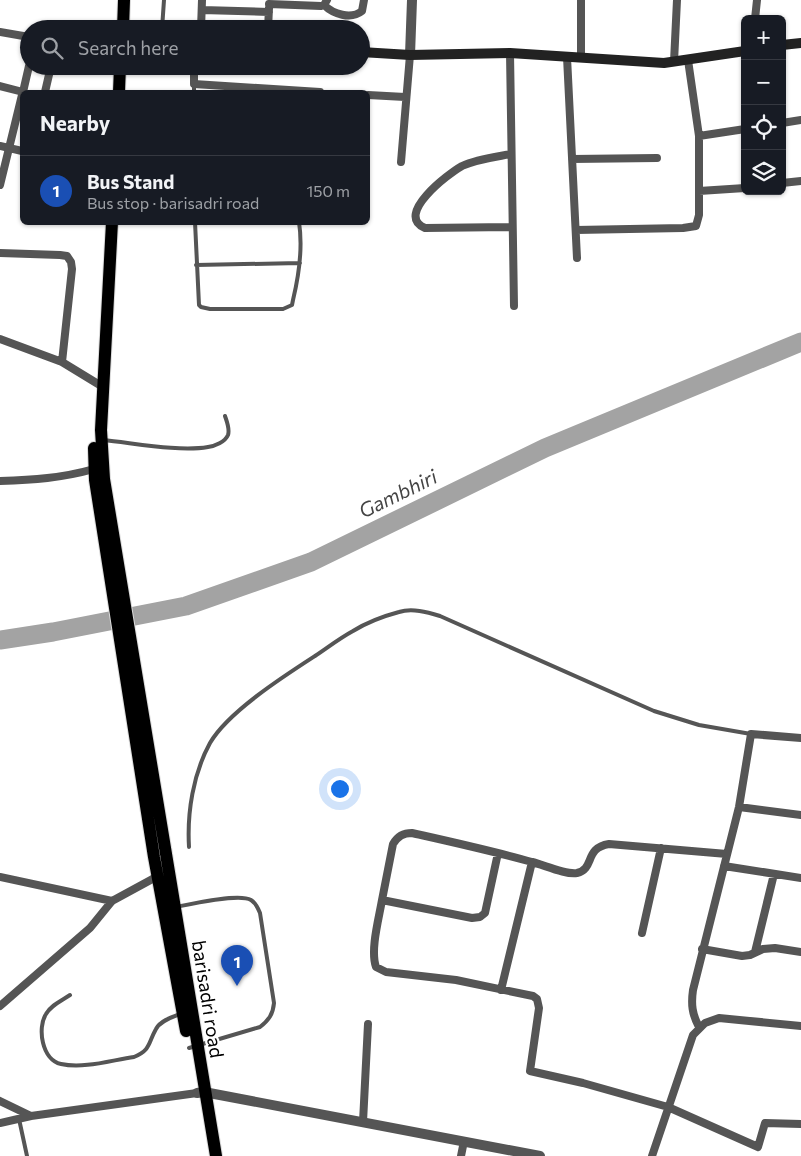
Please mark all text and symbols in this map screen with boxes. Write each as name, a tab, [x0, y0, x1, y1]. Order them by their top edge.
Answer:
map controls	[741, 15, 786, 195]
button: +	[741, 15, 786, 60]
search box	[20, 20, 370, 75]
icon: search	[38, 34, 66, 62]
text: Search here	[78, 36, 178, 59]
button: −	[741, 60, 786, 105]
button: locate	[741, 105, 786, 150]
text: Nearby	[40, 110, 110, 135]
button: layers	[741, 150, 786, 195]
text: Bus Stand	[87, 170, 174, 193]
text: 1	[52, 181, 60, 200]
text: 150 m	[307, 181, 350, 200]
text: Bus stop · barisadri road	[87, 193, 259, 212]
water label: Gambhiri	[354, 463, 441, 522]
your location	[327, 776, 353, 802]
street label: barisadri road	[188, 938, 229, 1059]
pin: 1	[221, 945, 253, 986]

